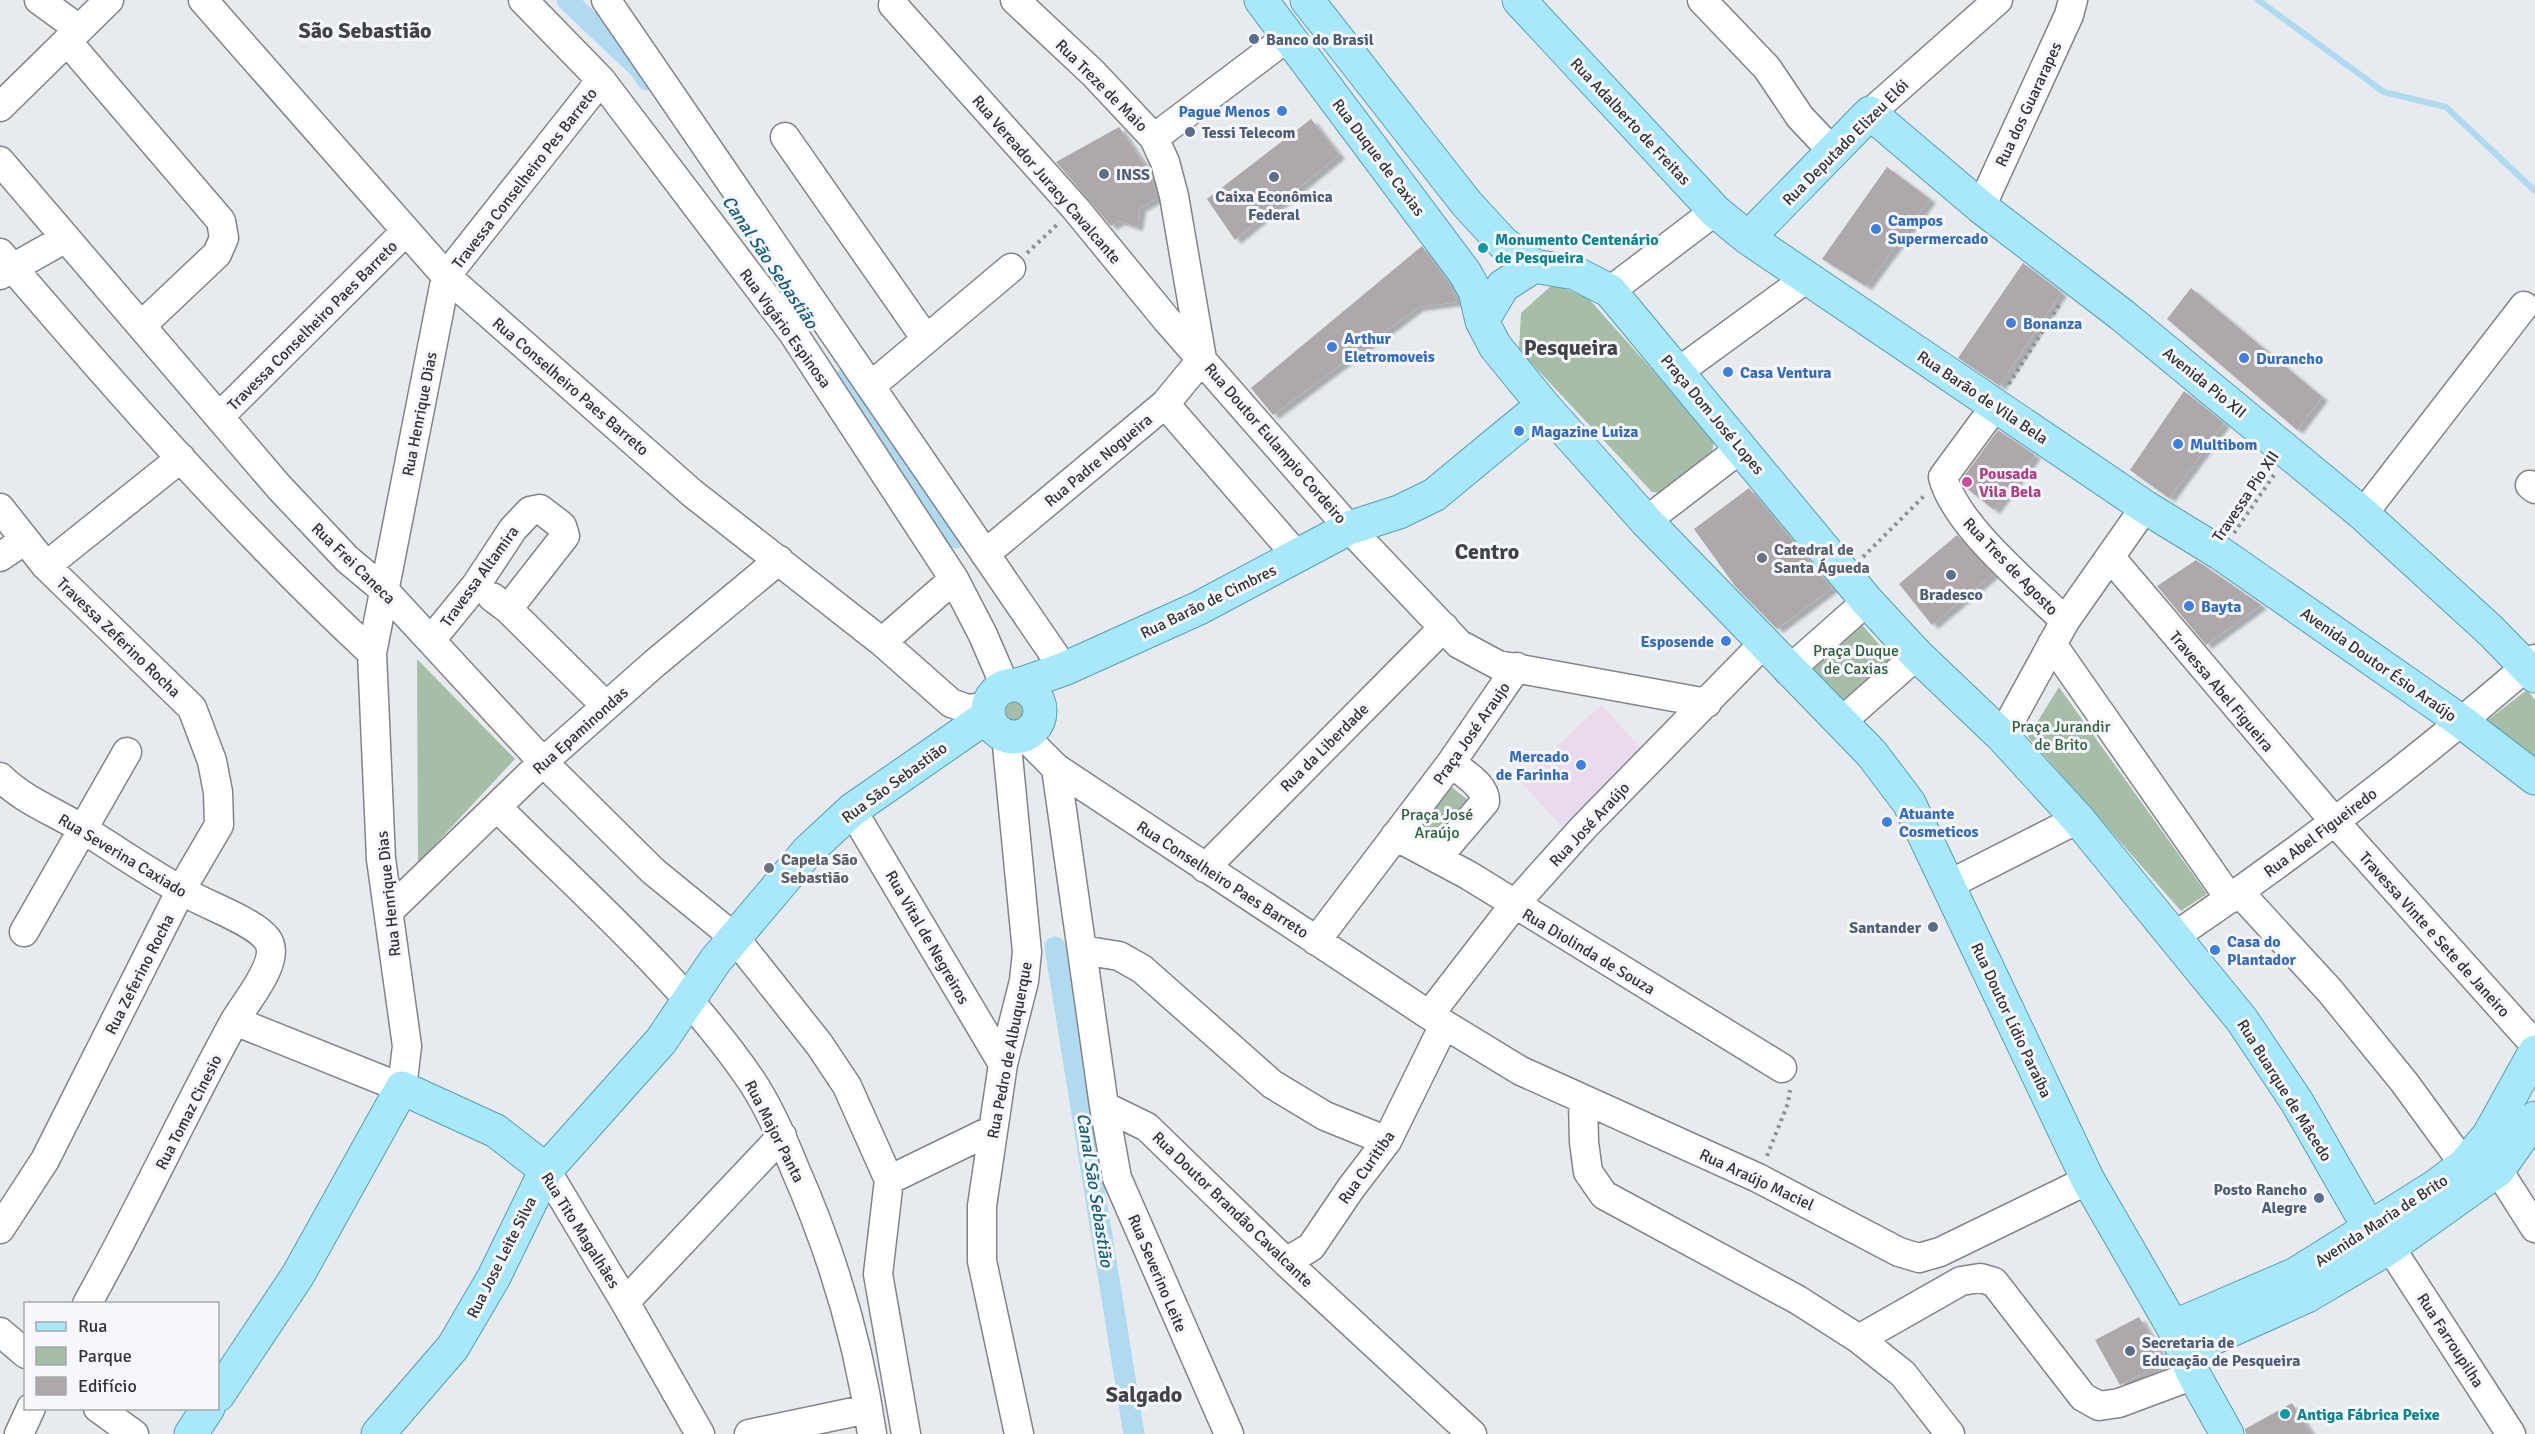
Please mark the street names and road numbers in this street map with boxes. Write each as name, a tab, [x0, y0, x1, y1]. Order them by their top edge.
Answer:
street label: Rua Treze de Maio	[1051, 35, 1152, 136]
street label: Rua dos Guararapes	[1991, 39, 2067, 170]
street label: Rua Adalberto de Freitas	[1566, 54, 1695, 190]
street label: Rua Deputado Elizeu Elói	[1778, 75, 1913, 210]
street label: Travessa Conselheiro Pes Barreto	[448, 84, 602, 273]
street label: Rua Vereador Juracy Cavalcante	[967, 91, 1125, 268]
street label: Rua Duque de Caxias	[1327, 95, 1429, 220]
street label: Travessa Conselheiro Paes Barreto	[223, 236, 402, 415]
street label: Rua Vigário Espinosa	[735, 265, 835, 392]
street label: Rua Conselheiro Paes Barreto	[488, 313, 653, 460]
street label: Avenida Pio XII	[2159, 343, 2250, 423]
street label: Rua Barão de Vila Bela	[1913, 347, 2052, 449]
street label: Rua Henrique Dias	[398, 350, 442, 478]
street label: Praça Dom José Lopes	[1656, 351, 1768, 479]
street label: Rua Doutor Eulampio Cordeiro	[1200, 359, 1351, 528]
street label: Rua Padre Nogueira	[1041, 410, 1157, 512]
street label: Travessa Pio XII	[2208, 447, 2284, 546]
street label: Rua Tres de Agosto	[1959, 514, 2062, 620]
street label: Rua Frei Caneca	[307, 519, 400, 609]
street label: Travessa Altamira	[436, 522, 523, 631]
street label: Rua Barão de Cimbres	[1137, 560, 1280, 644]
street label: Travessa Zeferino Rocha	[52, 573, 184, 702]
street label: Avenida Doutor Ésio Araújo	[2297, 603, 2460, 726]
street label: Travessa Abel Figueira	[2165, 627, 2278, 756]
street label: Praça José Araujo	[1429, 678, 1515, 789]
street label: Rua Epaminondas	[529, 683, 633, 779]
street label: Rua da Liberdade	[1276, 699, 1373, 796]
street label: Rua São Sebastião	[838, 738, 951, 828]
street label: Rua José Araújo	[1545, 778, 1634, 871]
street label: Rua Abel Figueiredo	[2260, 784, 2381, 882]
street label: Rua Severina Caxiado	[55, 810, 190, 902]
street label: Rua Conselheiro Paes Barreto	[1133, 817, 1312, 943]
street label: Rua Henrique Dias	[372, 830, 406, 958]
street label: Travessa Vinte e Sete de Janeiro	[2355, 848, 2514, 1022]
street label: Rua Vital de Negreiros	[881, 867, 974, 1008]
street label: Rua Diolinda de Souza	[1518, 904, 1659, 999]
street label: Rua Zeferino Rocha	[101, 911, 179, 1038]
street label: Rua Doutor Lídio Paraíba	[1966, 940, 2056, 1101]
street label: Rua Pedro de Albuquerque	[983, 960, 1037, 1140]
street label: Rua Buarque de Mâcedo	[2232, 1016, 2336, 1165]
street label: Rua Tomaz Cinesio	[151, 1052, 227, 1173]
street label: Rua Major Panta	[740, 1077, 808, 1186]
street label: Rua Curitiba	[1334, 1127, 1399, 1208]
street label: Rua Doutor Brandão Cavalcante	[1148, 1128, 1317, 1292]
street label: Rua Araújo Maciel	[1696, 1145, 1817, 1215]
street label: Rua Tito Magalhães	[536, 1169, 624, 1292]
street label: Avenida Maria de Brito	[2311, 1170, 2452, 1271]
street label: Rua Jose Leite Silva	[463, 1193, 541, 1322]
street label: Rua Severino Leite	[1123, 1211, 1191, 1335]
street label: Rua Farroupilha	[2412, 1290, 2488, 1391]

